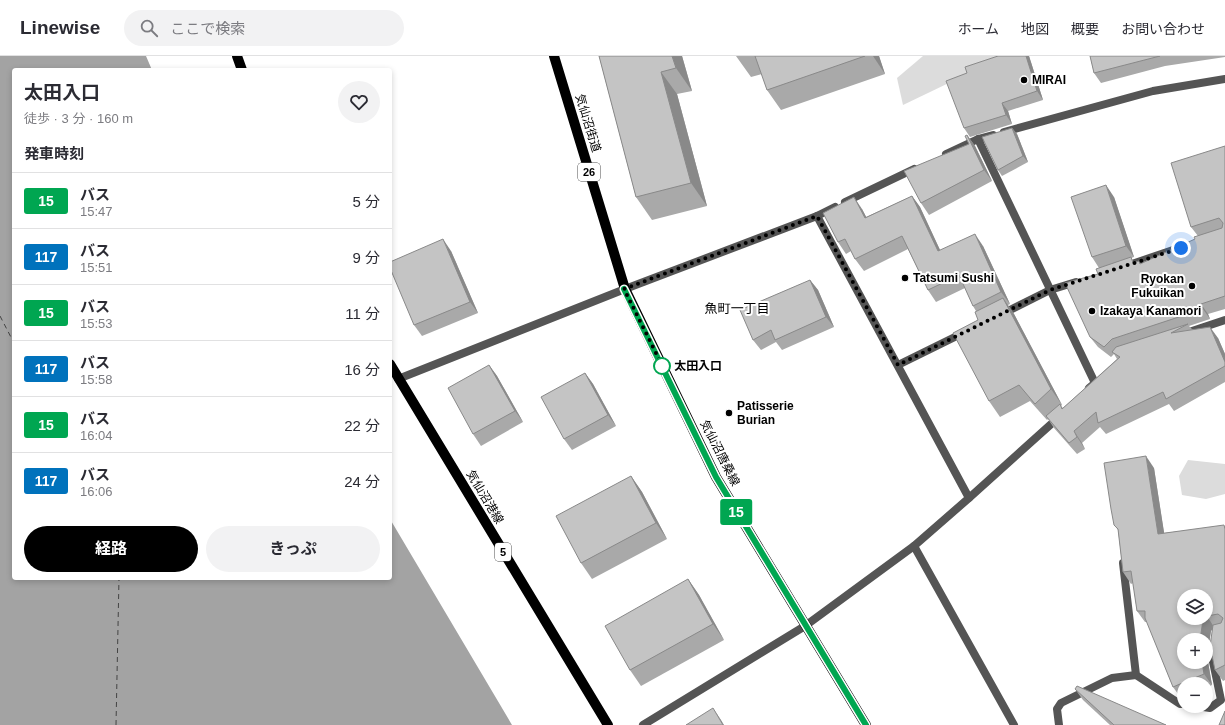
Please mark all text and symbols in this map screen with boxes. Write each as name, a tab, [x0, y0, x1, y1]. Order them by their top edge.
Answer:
search box	[124, 10, 404, 46]
text: Linewise	[20, 17, 100, 38]
icon: search	[138, 17, 160, 39]
text: ここで検索	[170, 20, 245, 37]
text: ホーム	[957, 21, 999, 37]
text: 地図	[1021, 21, 1049, 37]
text: 概要	[1071, 21, 1099, 37]
text: お問い合わせ	[1121, 21, 1205, 37]
place label: MIRAI	[1032, 73, 1066, 87]
marker: MIRAI	[1019, 75, 1029, 85]
button: heart	[338, 81, 380, 123]
text: 太田入口	[24, 82, 100, 103]
street label: 気仙沼街道	[573, 92, 603, 154]
text: 徒歩 · 3 分 · 160 m	[24, 111, 133, 126]
text: 発車時刻	[24, 145, 84, 162]
road number: 26	[578, 163, 600, 181]
text: バス	[80, 186, 110, 203]
text: 15	[38, 193, 54, 209]
text: 5 分	[352, 193, 380, 210]
text: 15:47	[80, 204, 113, 219]
your location	[1171, 238, 1191, 258]
text: バス	[80, 242, 110, 259]
text: 117	[35, 249, 57, 265]
text: 9 分	[352, 249, 380, 266]
text: 15:51	[80, 260, 113, 275]
place label: Tatsumi Sushi	[913, 271, 994, 285]
place label: Ryokan Fukuikan	[1131, 272, 1184, 300]
marker: Tatsumi Sushi	[900, 273, 910, 283]
marker: Ryokan Fukuikan	[1187, 281, 1197, 291]
text: バス	[80, 298, 110, 315]
district label: 魚町一丁目	[704, 301, 770, 316]
place label: Izakaya Kanamori	[1100, 304, 1201, 318]
text: 15	[38, 305, 54, 321]
text: 11 分	[345, 305, 380, 322]
marker: Izakaya Kanamori	[1087, 306, 1097, 316]
text: 15:53	[80, 316, 113, 331]
text: バス	[80, 354, 110, 371]
marker: 太田入口	[653, 357, 671, 375]
place label: 太田入口	[674, 359, 722, 373]
text: 117	[35, 361, 57, 377]
text: 16 分	[344, 361, 380, 378]
text: 15:58	[80, 372, 113, 387]
place label: Patisserie Burian	[737, 399, 794, 427]
marker: Patisserie Burian	[724, 408, 734, 418]
text: バス	[80, 410, 110, 427]
text: 15	[38, 417, 54, 433]
text: 22 分	[344, 417, 380, 434]
street label: 気仙沼唐桑線	[697, 418, 743, 488]
text: 16:04	[80, 428, 113, 443]
text: バス	[80, 466, 110, 483]
street label: 気仙沼港線	[464, 468, 506, 526]
text: 117	[35, 473, 57, 489]
text: 24 分	[344, 473, 380, 490]
text: 16:06	[80, 484, 113, 499]
line badge: 15	[718, 499, 754, 525]
text: 15	[728, 504, 744, 520]
button: 経路	[24, 526, 198, 572]
button: きっぷ	[206, 526, 380, 572]
road number: 5	[495, 543, 511, 561]
map controls	[1177, 589, 1213, 713]
button: layers	[1177, 589, 1213, 625]
button: +	[1177, 633, 1213, 669]
button: −	[1177, 677, 1213, 713]

